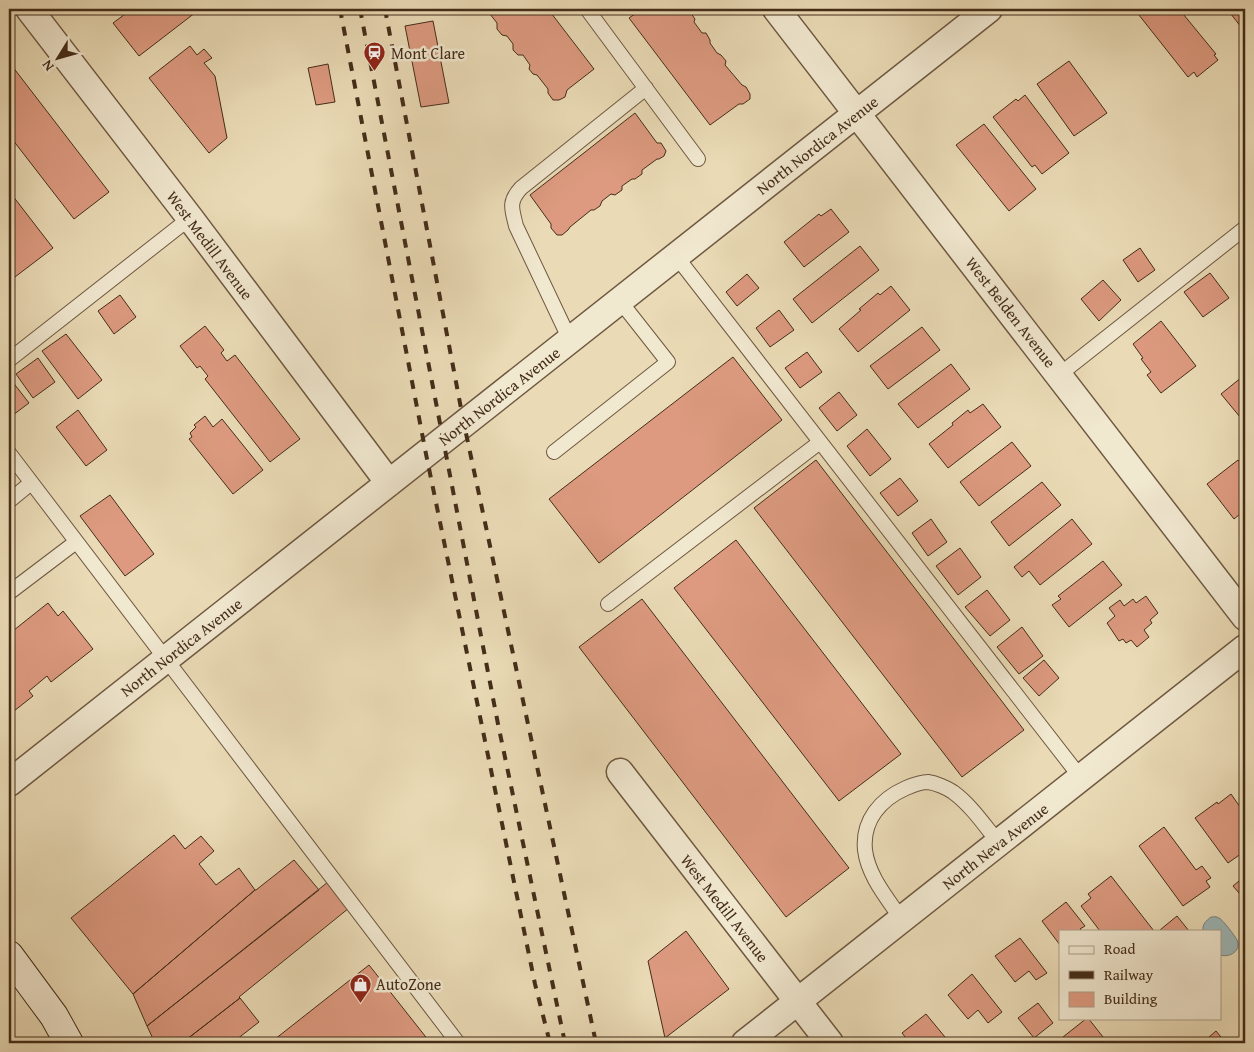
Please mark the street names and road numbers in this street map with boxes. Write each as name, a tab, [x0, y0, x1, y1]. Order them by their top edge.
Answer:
street label: North Nordica Avenue	[751, 90, 883, 200]
street label: West Medill Avenue	[161, 185, 259, 305]
street label: West Belden Avenue	[960, 252, 1062, 372]
street label: North Nordica Avenue	[433, 341, 565, 451]
street label: North Nordica Avenue	[115, 592, 247, 702]
street label: North Neva Avenue	[937, 797, 1053, 895]
street label: West Medill Avenue	[675, 849, 775, 967]

